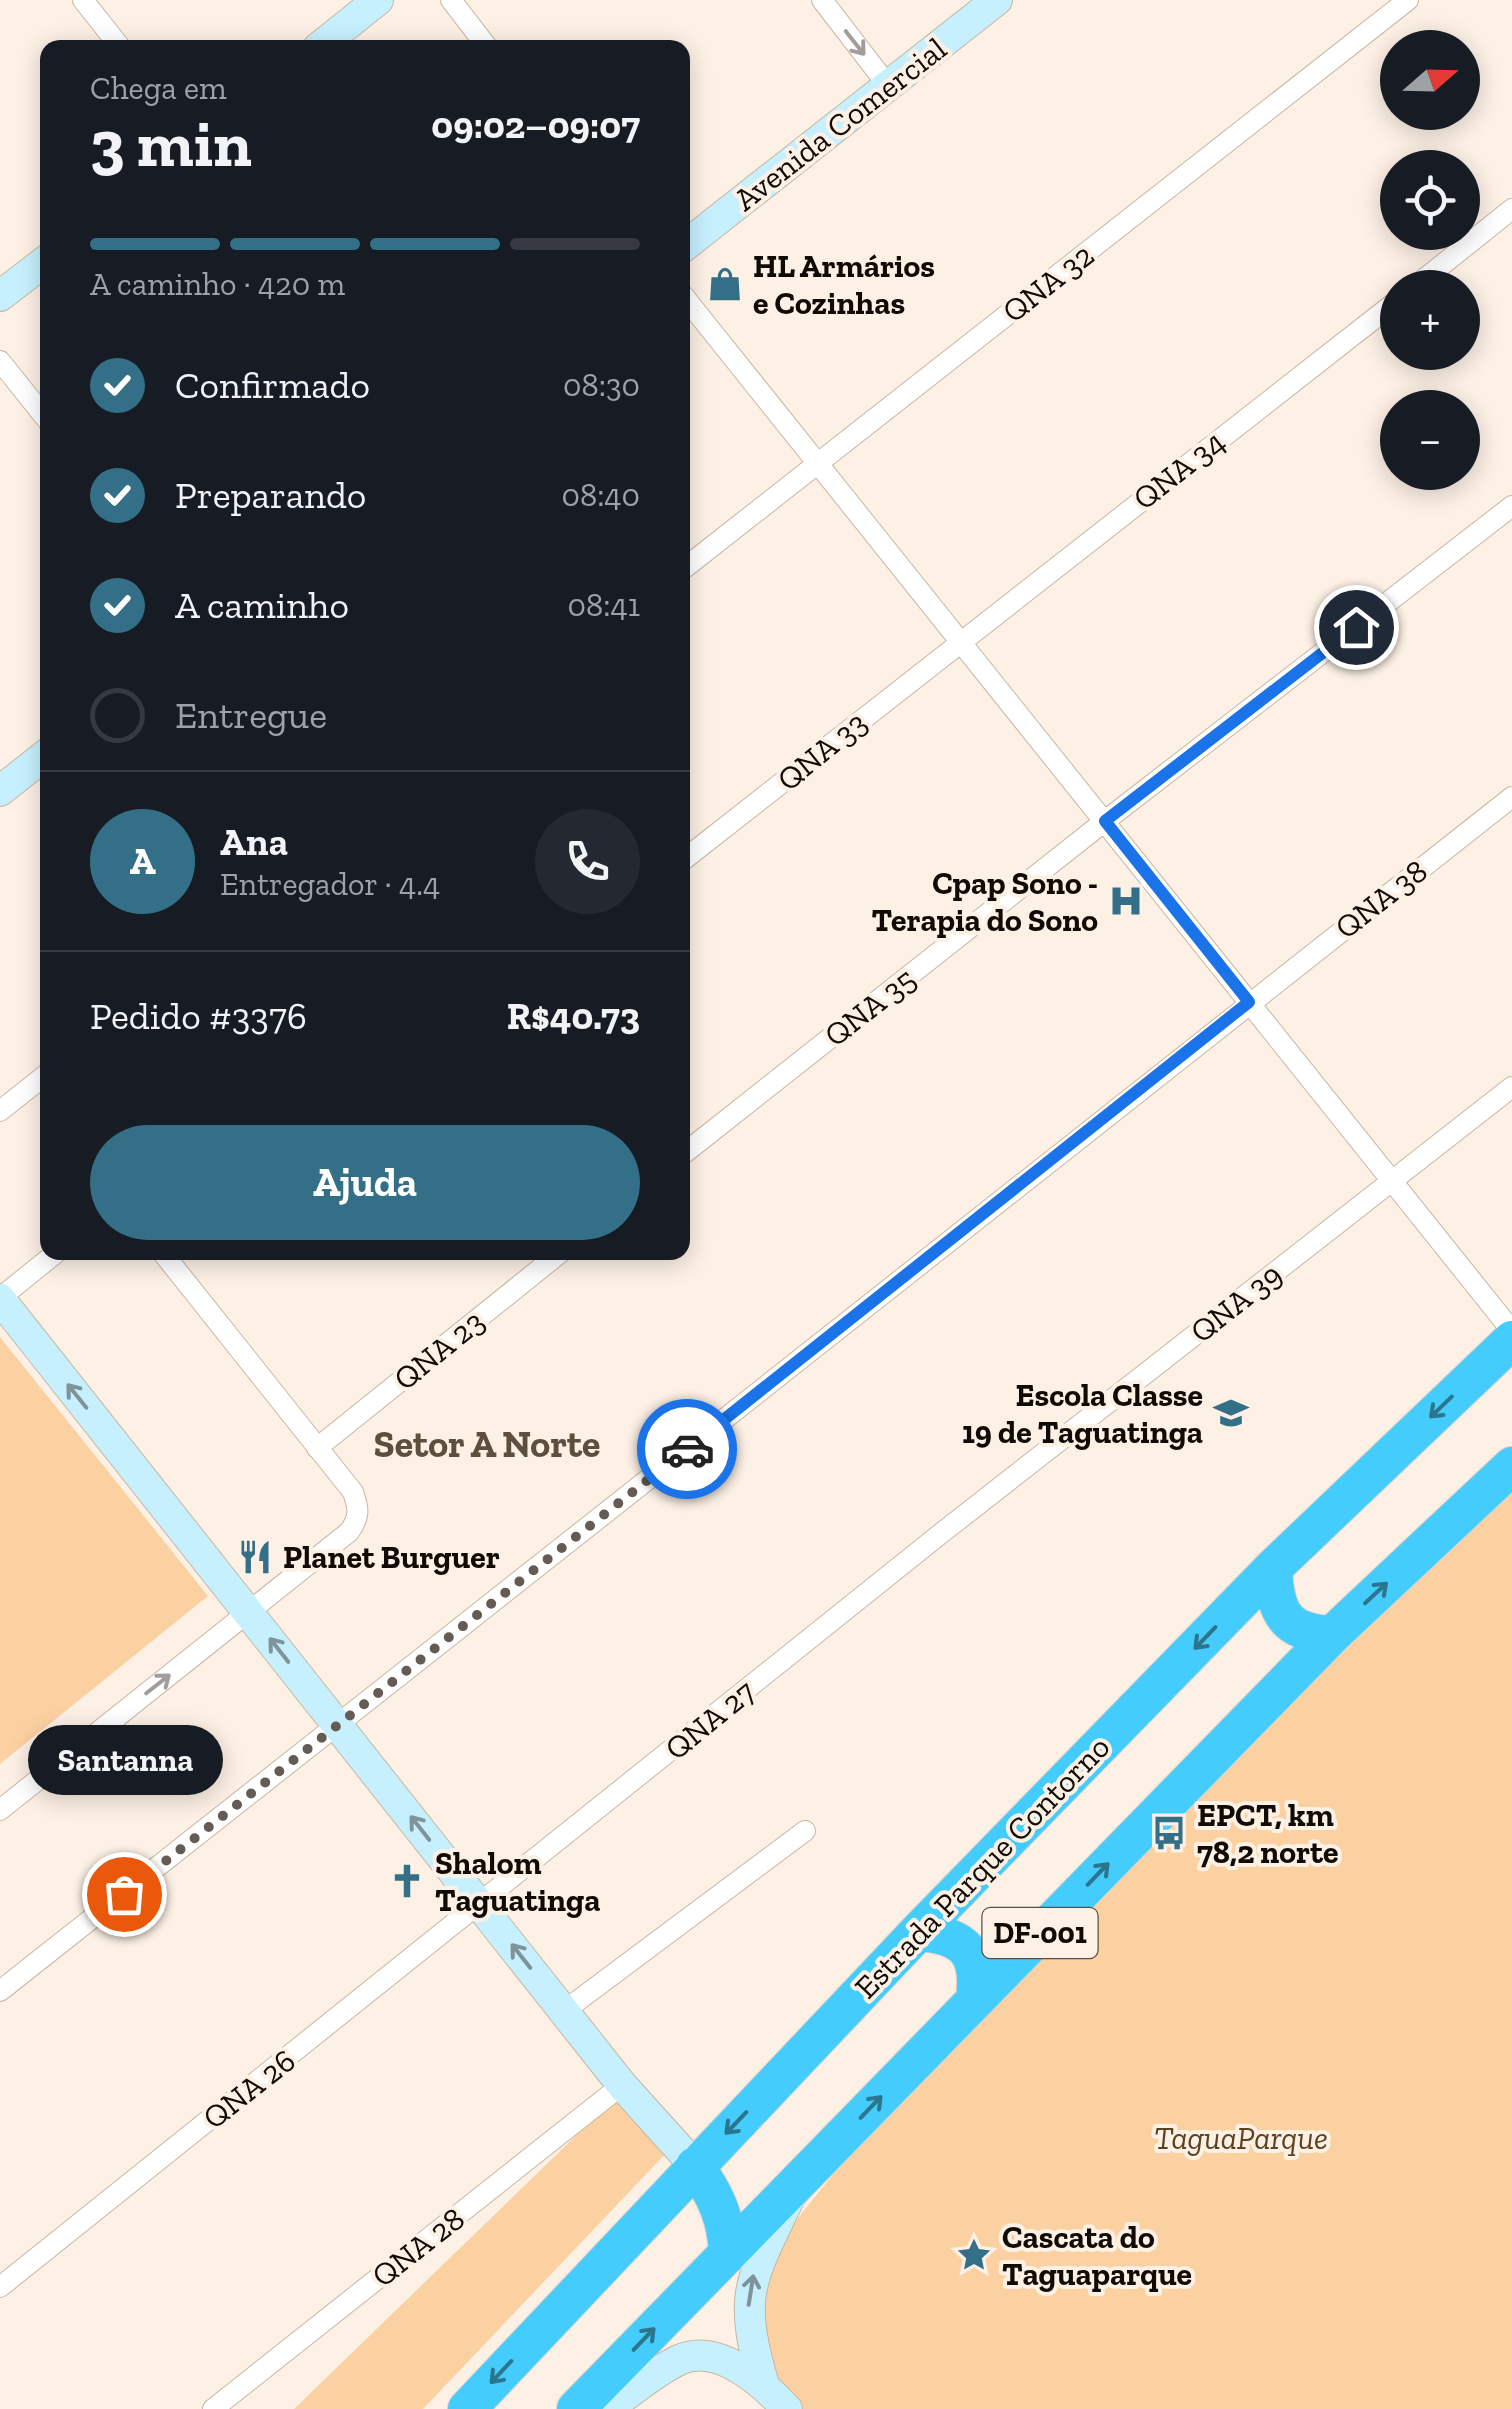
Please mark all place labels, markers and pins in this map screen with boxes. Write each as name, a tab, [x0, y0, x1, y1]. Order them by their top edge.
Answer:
place label: HL Armários e Cozinhas	[753, 247, 935, 322]
shop icon: HL Armários e Cozinhas	[706, 265, 744, 303]
pin	[1314, 585, 1399, 670]
place label: Cpap Sono - Terapia do Sono	[872, 864, 1098, 939]
hospital icon: Cpap Sono - Terapia do Sono	[1107, 882, 1145, 920]
place label: Escola Classe 19 de Taguatinga	[962, 1376, 1203, 1451]
school or university icon: Escola Classe 19 de Taguatinga	[1212, 1394, 1250, 1432]
restaurant icon: Planet Burguer	[236, 1538, 274, 1576]
place label: Planet Burguer	[283, 1538, 500, 1576]
callout: Santanna	[27, 1724, 222, 1794]
place label: EPCT, km 78,2 norte	[1197, 1796, 1338, 1871]
bus stop icon: EPCT, km 78,2 norte	[1150, 1814, 1188, 1852]
place label: Shalom Taguatinga	[435, 1844, 600, 1919]
pin	[82, 1852, 167, 1937]
church icon: Shalom Taguatinga	[388, 1862, 426, 1900]
place label: Cascata do Taguaparque	[1002, 2218, 1192, 2293]
place icon: Cascata do Taguaparque	[955, 2236, 993, 2274]

